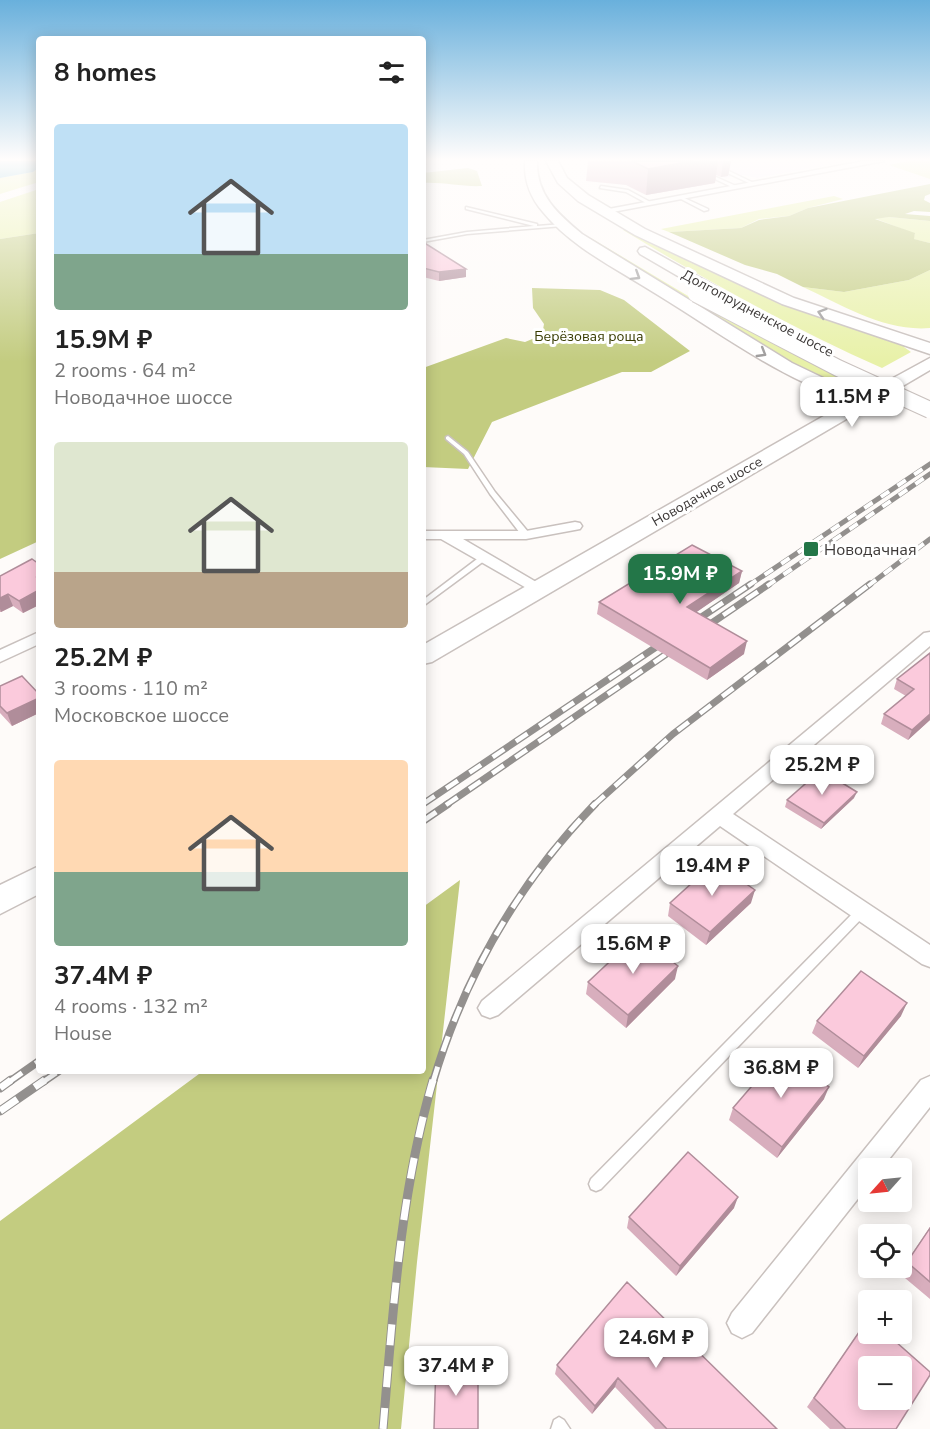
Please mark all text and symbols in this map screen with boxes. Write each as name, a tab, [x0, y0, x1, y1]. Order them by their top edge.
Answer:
text: 8 homes	[54, 55, 156, 90]
icon: filters	[375, 56, 408, 89]
icon: home	[177, 163, 285, 271]
street label: Долгопрудненское шоссе	[678, 265, 837, 362]
one-way arrow	[630, 268, 640, 280]
one-way arrow	[817, 308, 828, 321]
text: 15.9M ₽	[54, 322, 152, 357]
park label: Берёзовая роща	[534, 327, 644, 346]
one-way arrow	[756, 346, 766, 358]
text: 2 rooms · 64 m²	[54, 357, 196, 384]
pin: 11.5M ₽	[797, 377, 907, 428]
text: 11.5M ₽	[814, 383, 890, 410]
text: Новодачное шоссе	[54, 384, 233, 411]
street label: Новодачное шоссе	[648, 452, 766, 531]
icon: home	[177, 481, 285, 589]
place label: Новодачная	[824, 539, 917, 561]
marker: Новодачная	[802, 540, 820, 558]
pin: 15.9M ₽	[625, 554, 735, 605]
text: 15.9M ₽	[642, 560, 718, 587]
text: 25.2M ₽	[54, 640, 152, 675]
text: 3 rooms · 110 m²	[54, 675, 208, 702]
text: Московское шоссе	[54, 702, 229, 729]
pin: 25.2M ₽	[767, 745, 877, 796]
text: 25.2M ₽	[784, 751, 860, 778]
icon: home	[177, 799, 285, 907]
pin: 19.4M ₽	[657, 846, 767, 897]
text: 19.4M ₽	[674, 852, 750, 879]
pin: 15.6M ₽	[578, 924, 688, 975]
text: 15.6M ₽	[595, 930, 671, 957]
text: 37.4M ₽	[54, 958, 152, 993]
text: 4 rooms · 132 m²	[54, 993, 208, 1020]
text: House	[54, 1020, 112, 1047]
pin: 36.8M ₽	[726, 1048, 836, 1099]
text: 36.8M ₽	[743, 1054, 819, 1081]
north arrow	[858, 1158, 912, 1212]
map controls	[858, 1158, 912, 1410]
button: locate	[858, 1224, 912, 1278]
button: +	[858, 1290, 912, 1344]
pin: 24.6M ₽	[601, 1318, 711, 1369]
text: 24.6M ₽	[618, 1324, 694, 1351]
pin: 37.4M ₽	[401, 1346, 511, 1397]
text: 37.4M ₽	[418, 1352, 494, 1379]
button: −	[858, 1356, 912, 1410]

